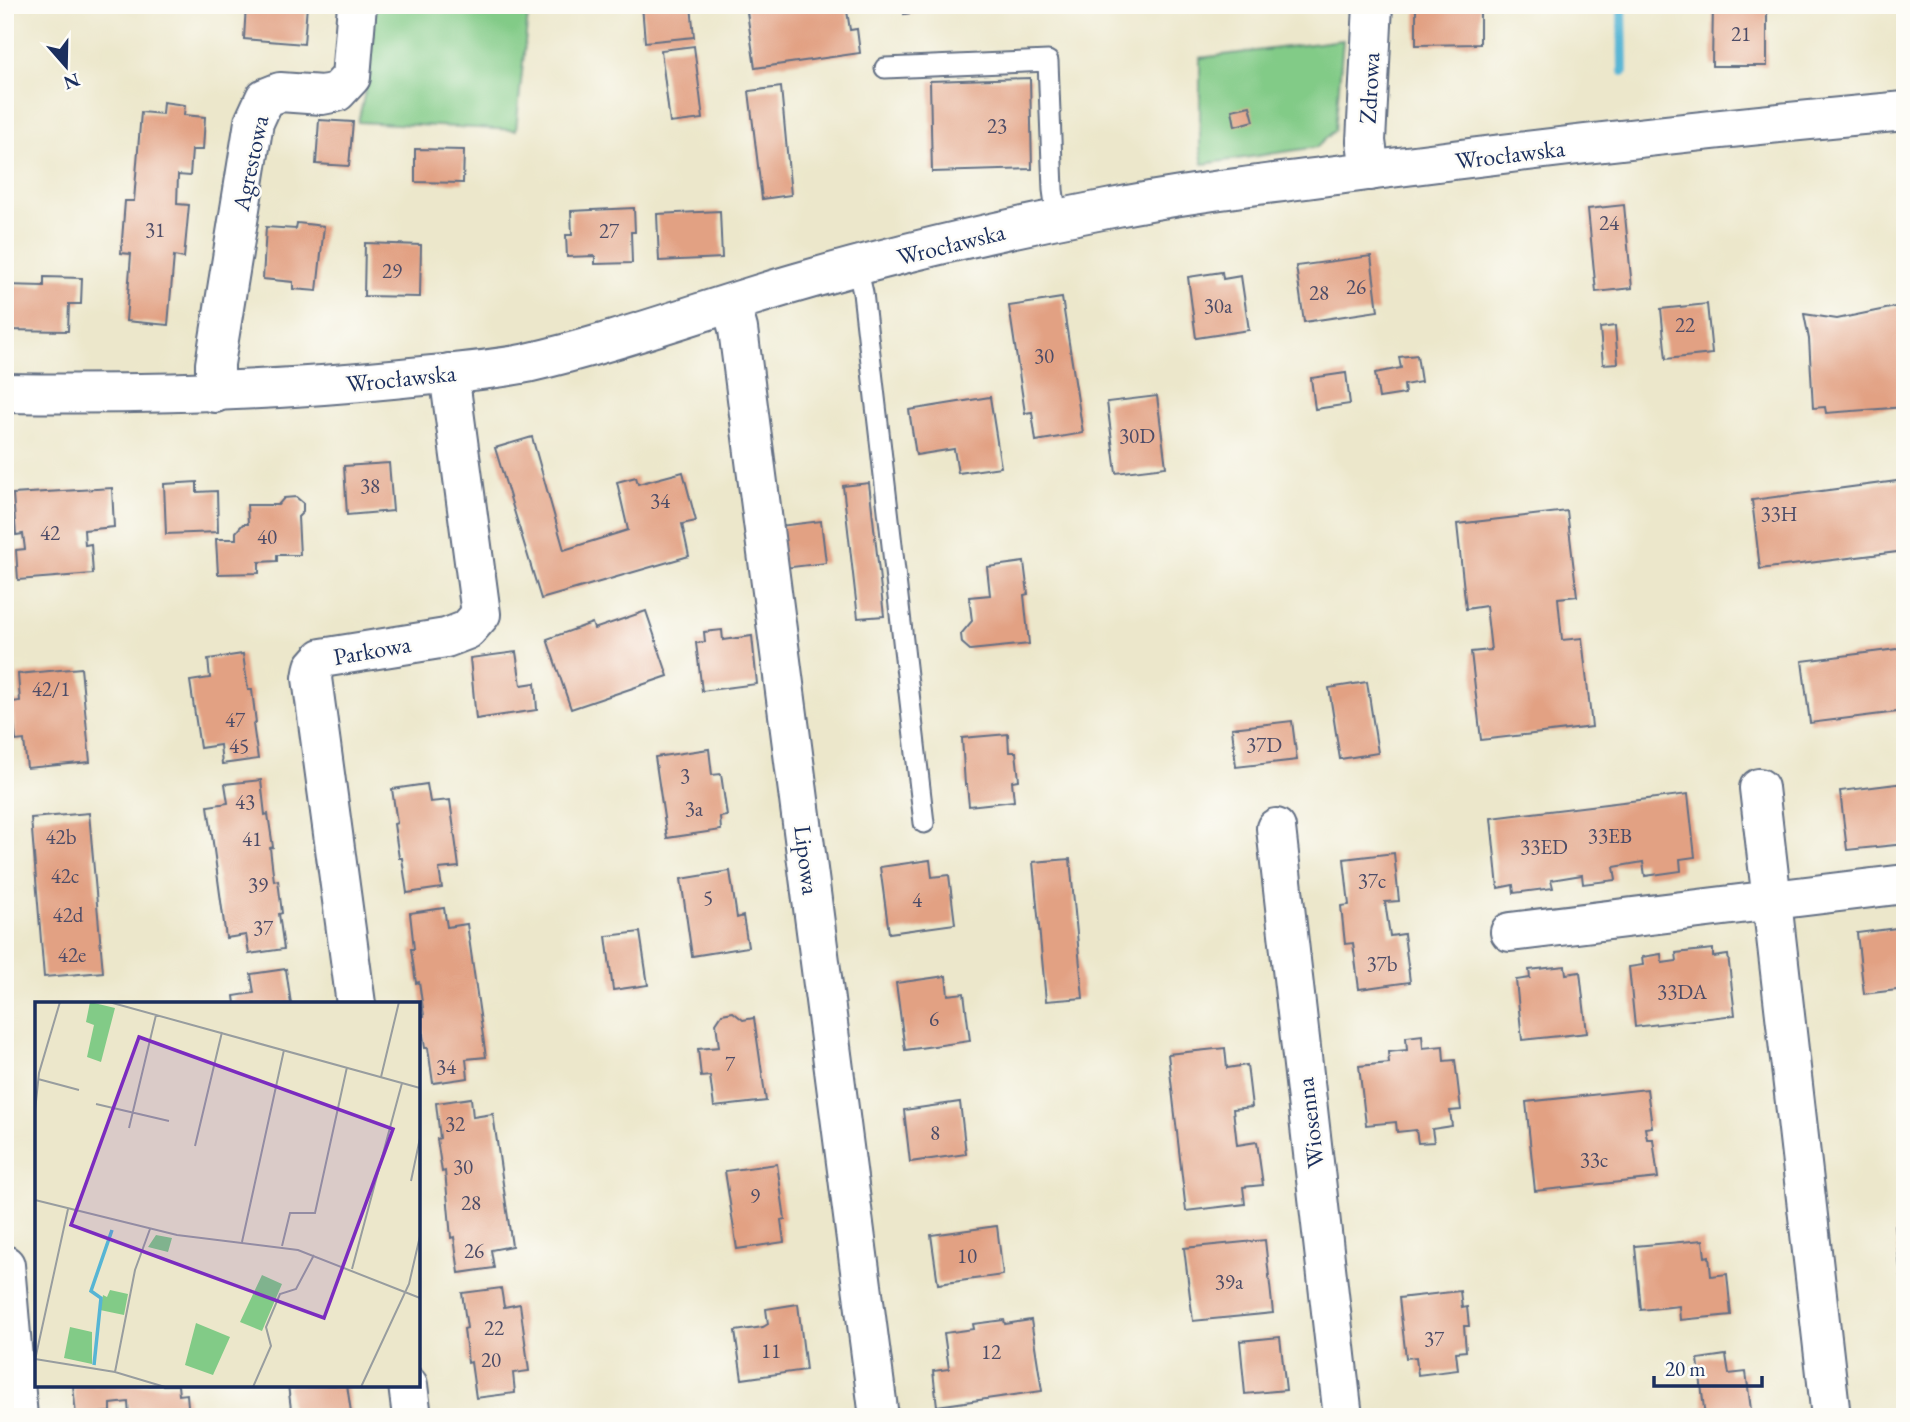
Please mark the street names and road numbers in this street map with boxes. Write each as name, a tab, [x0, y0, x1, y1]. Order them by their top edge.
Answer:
street label: Zdrowa	[1352, 51, 1386, 125]
street label: Agrestowa	[225, 112, 275, 215]
street label: Wrocławska	[1453, 132, 1567, 176]
street label: Wrocławska	[894, 216, 1009, 272]
street label: Wrocławska	[345, 357, 458, 399]
street label: Parkowa	[331, 628, 414, 672]
street label: Lipowa	[787, 824, 827, 897]
street label: Wiosenna	[1289, 1075, 1331, 1170]

